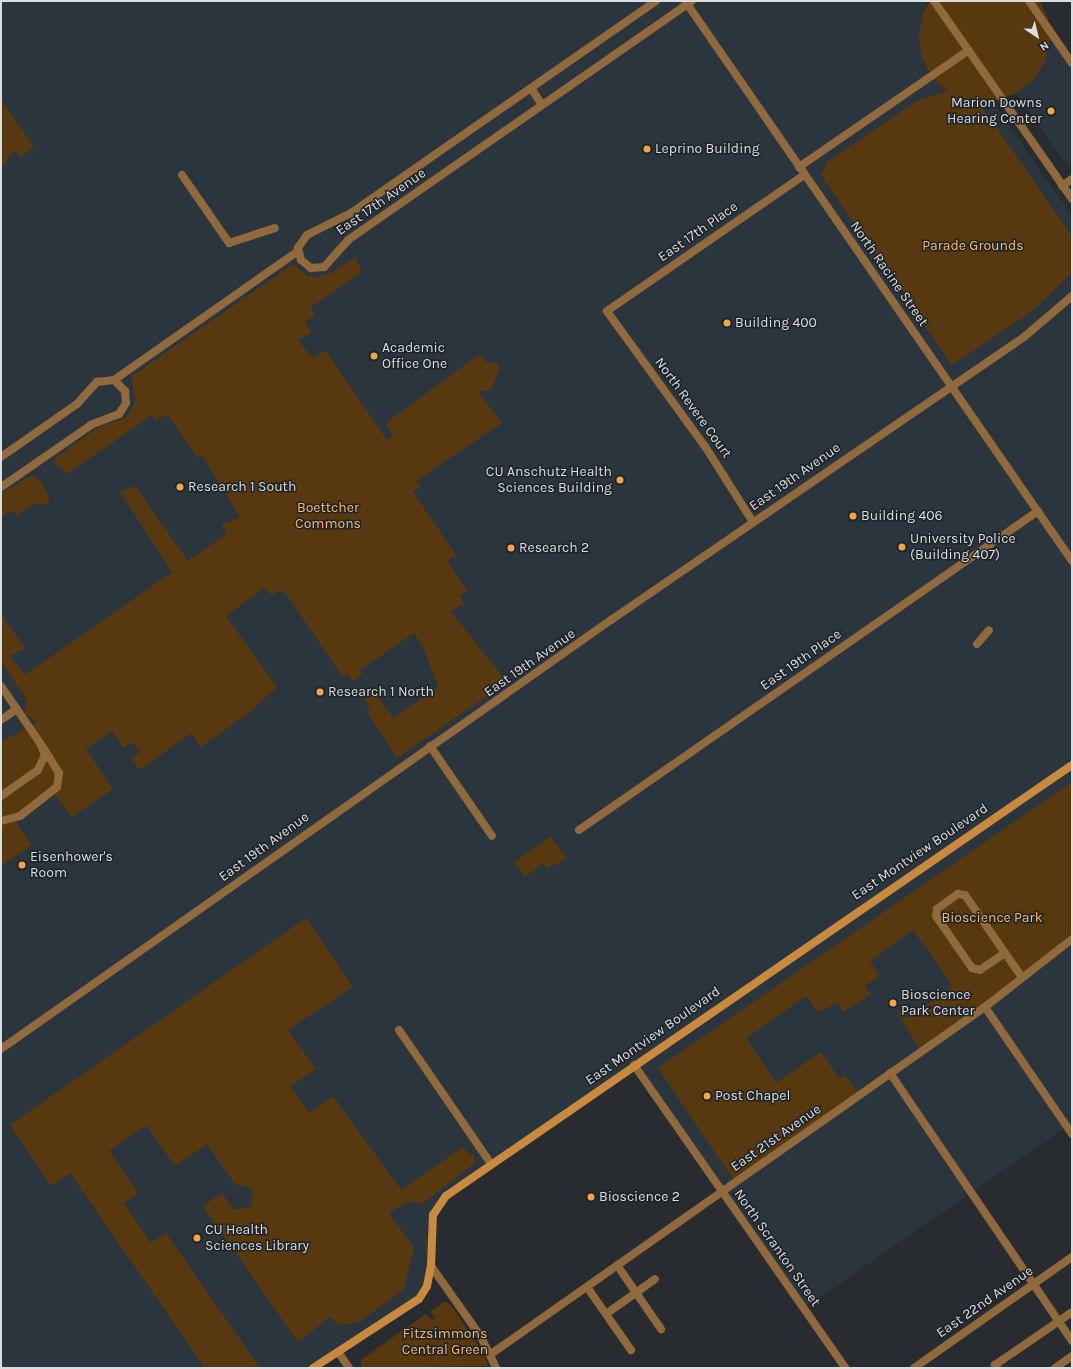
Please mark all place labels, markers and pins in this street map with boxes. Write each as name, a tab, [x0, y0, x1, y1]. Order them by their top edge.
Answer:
place label: Marion Downs Hearing Center	[947, 95, 1042, 128]
marker: Marion Downs Hearing Center	[1045, 105, 1057, 117]
place label: Leprino Building	[655, 141, 760, 157]
marker: Leprino Building	[642, 144, 652, 154]
place label: Building 400	[735, 315, 817, 331]
marker: Building 400	[722, 318, 732, 328]
place label: Academic Office One	[382, 340, 447, 372]
marker: Academic Office One	[369, 351, 379, 361]
place label: CU Anschutz Health Sciences Building	[486, 464, 612, 496]
marker: CU Anschutz Health Sciences Building	[615, 475, 625, 485]
place label: Research 1 South	[188, 479, 296, 495]
marker: Research 1 South	[175, 482, 185, 492]
place label: Building 406	[861, 508, 943, 524]
marker: Building 406	[848, 511, 858, 521]
place label: University Police (Building 407)	[910, 531, 1016, 564]
place label: Research 2	[519, 540, 589, 556]
marker: University Police (Building 407)	[897, 542, 907, 552]
marker: Research 2	[506, 543, 516, 553]
place label: Research 1 North	[328, 684, 434, 700]
marker: Research 1 North	[315, 687, 325, 697]
place label: Eisenhower's Room	[30, 849, 113, 882]
marker: Eisenhower's Room	[17, 860, 27, 870]
place label: Bioscience Park Center	[901, 987, 974, 1020]
marker: Bioscience Park Center	[888, 998, 898, 1008]
place label: Post Chapel	[715, 1088, 790, 1104]
marker: Post Chapel	[702, 1091, 712, 1101]
place label: Bioscience 2	[599, 1189, 680, 1205]
marker: Bioscience 2	[586, 1192, 596, 1202]
place label: CU Health Sciences Library	[205, 1222, 309, 1254]
marker: CU Health Sciences Library	[192, 1233, 202, 1243]

